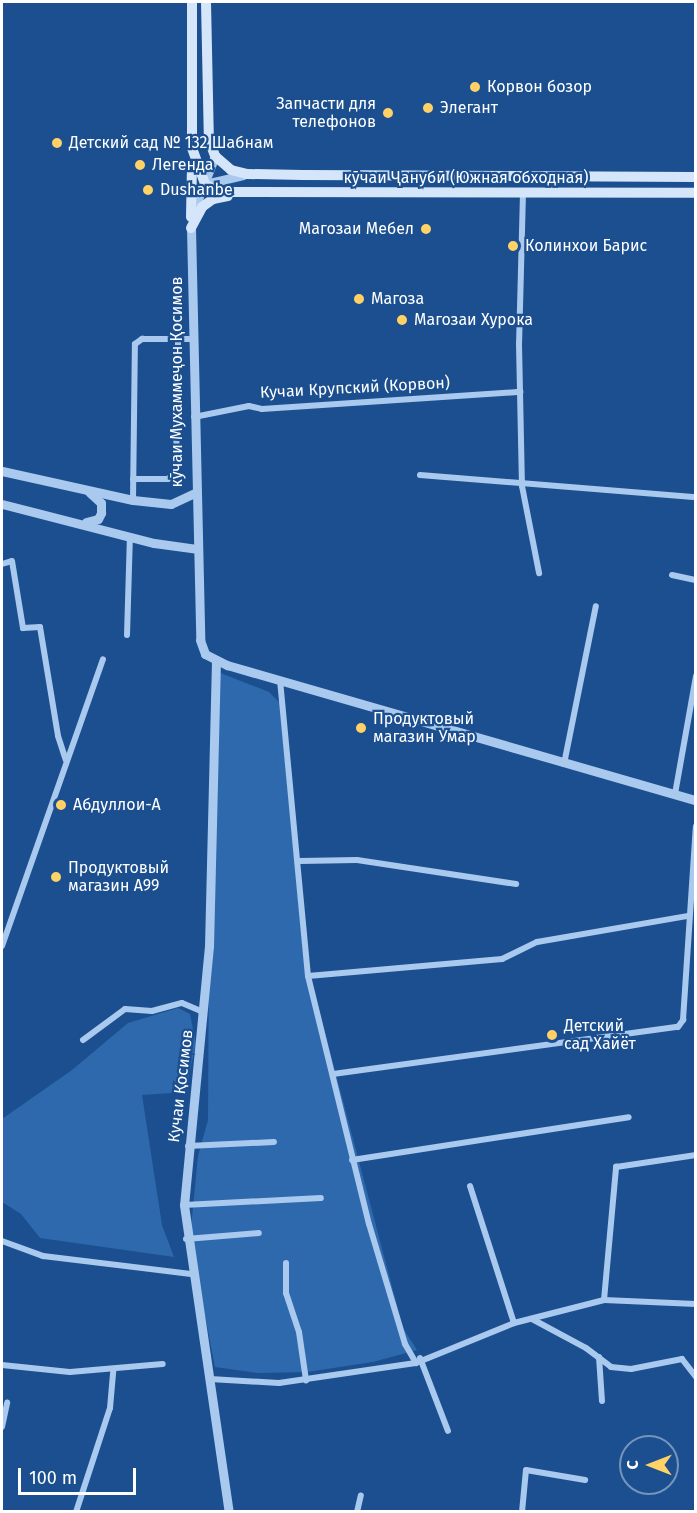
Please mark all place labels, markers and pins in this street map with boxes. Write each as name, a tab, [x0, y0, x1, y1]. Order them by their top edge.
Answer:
place label: Корвон бозор	[487, 77, 592, 97]
marker: Корвон бозор	[468, 80, 482, 94]
place label: Запчасти для телефонов	[276, 94, 376, 132]
place label: Элегант	[440, 98, 498, 118]
marker: Элегант	[421, 101, 435, 115]
marker: Запчасти для телефонов	[381, 106, 395, 120]
place label: Детский сад № 132 Шабнам	[69, 133, 273, 153]
marker: Детский сад № 132 Шабнам	[50, 136, 64, 150]
place label: Легенда	[152, 155, 214, 175]
marker: Легенда	[133, 158, 147, 172]
place label: Dushanbe	[160, 180, 233, 200]
marker: Dushanbe	[141, 183, 155, 197]
place label: Магозаи Мебел	[299, 219, 414, 239]
marker: Магозаи Мебел	[419, 222, 433, 236]
place label: Колинхои Барис	[525, 236, 647, 256]
marker: Колинхои Барис	[506, 239, 520, 253]
place label: Магоза	[371, 289, 424, 309]
marker: Магоза	[352, 292, 366, 306]
place label: Магозаи Хурока	[414, 310, 533, 330]
marker: Магозаи Хурока	[395, 313, 409, 327]
place label: Продуктовый магазин Умар	[373, 709, 476, 747]
marker: Продуктовый магазин Умар	[354, 721, 368, 735]
place label: Абдуллои-А	[73, 795, 161, 815]
marker: Абдуллои-А	[54, 798, 68, 812]
place label: Продуктовый магазин А99	[68, 858, 169, 896]
marker: Продуктовый магазин А99	[49, 870, 63, 884]
place label: Детский сад Хайёт	[564, 1016, 636, 1054]
marker: Детский сад Хайёт	[545, 1028, 559, 1042]

